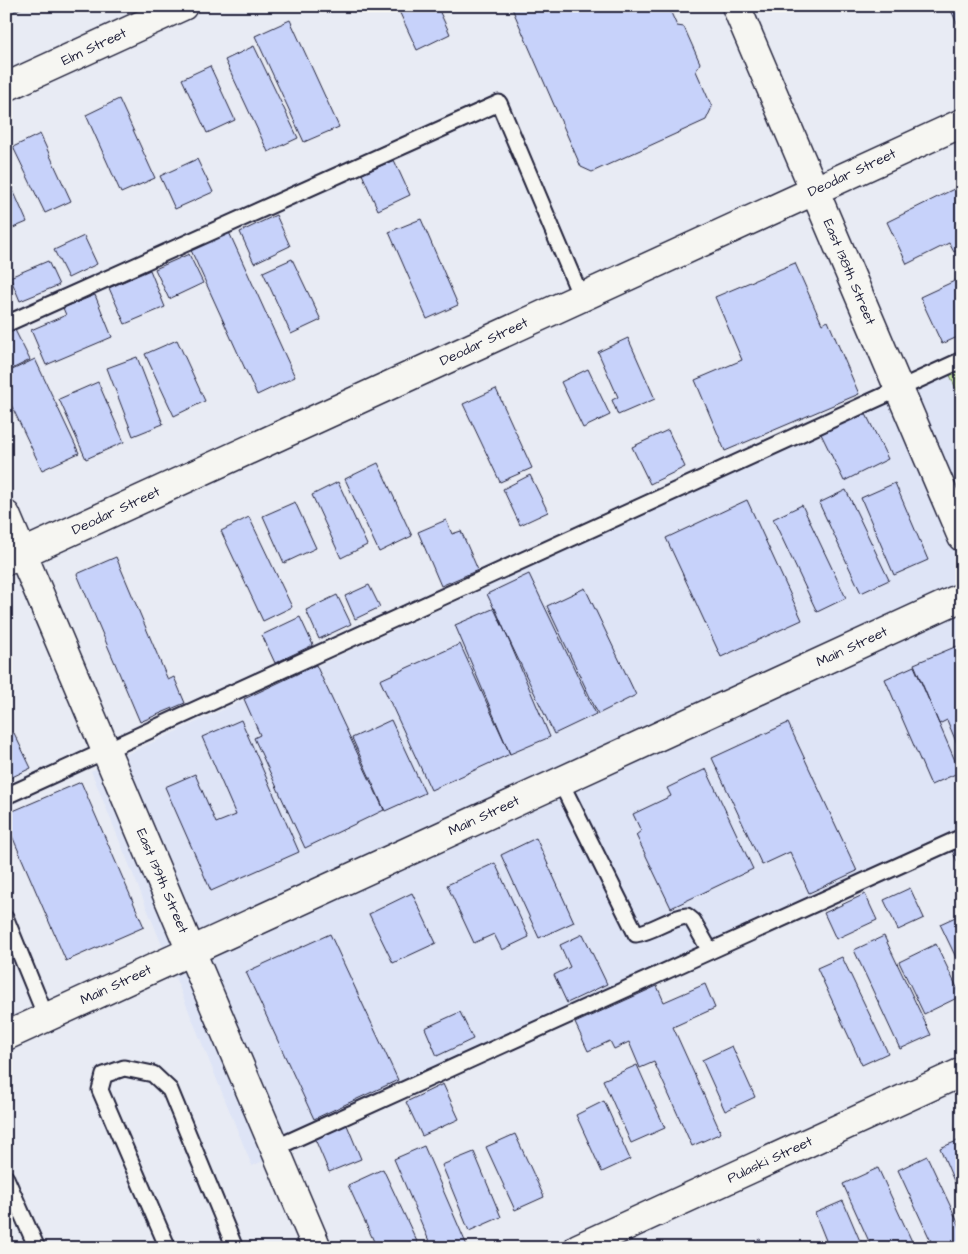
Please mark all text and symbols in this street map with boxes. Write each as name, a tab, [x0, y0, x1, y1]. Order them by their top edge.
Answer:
street label: Elm Street	[58, 23, 130, 71]
street label: Deodar Street	[805, 144, 900, 202]
street label: East 138th Street	[818, 216, 880, 328]
street label: Deodar Street	[437, 313, 532, 371]
street label: Deodar Street	[69, 482, 164, 540]
street label: Main Street	[813, 622, 891, 672]
street label: Main Street	[445, 791, 523, 841]
street label: East 139th Street	[131, 826, 193, 937]
street label: Main Street	[77, 960, 155, 1010]
street label: Pulaski Street	[724, 1131, 816, 1188]

